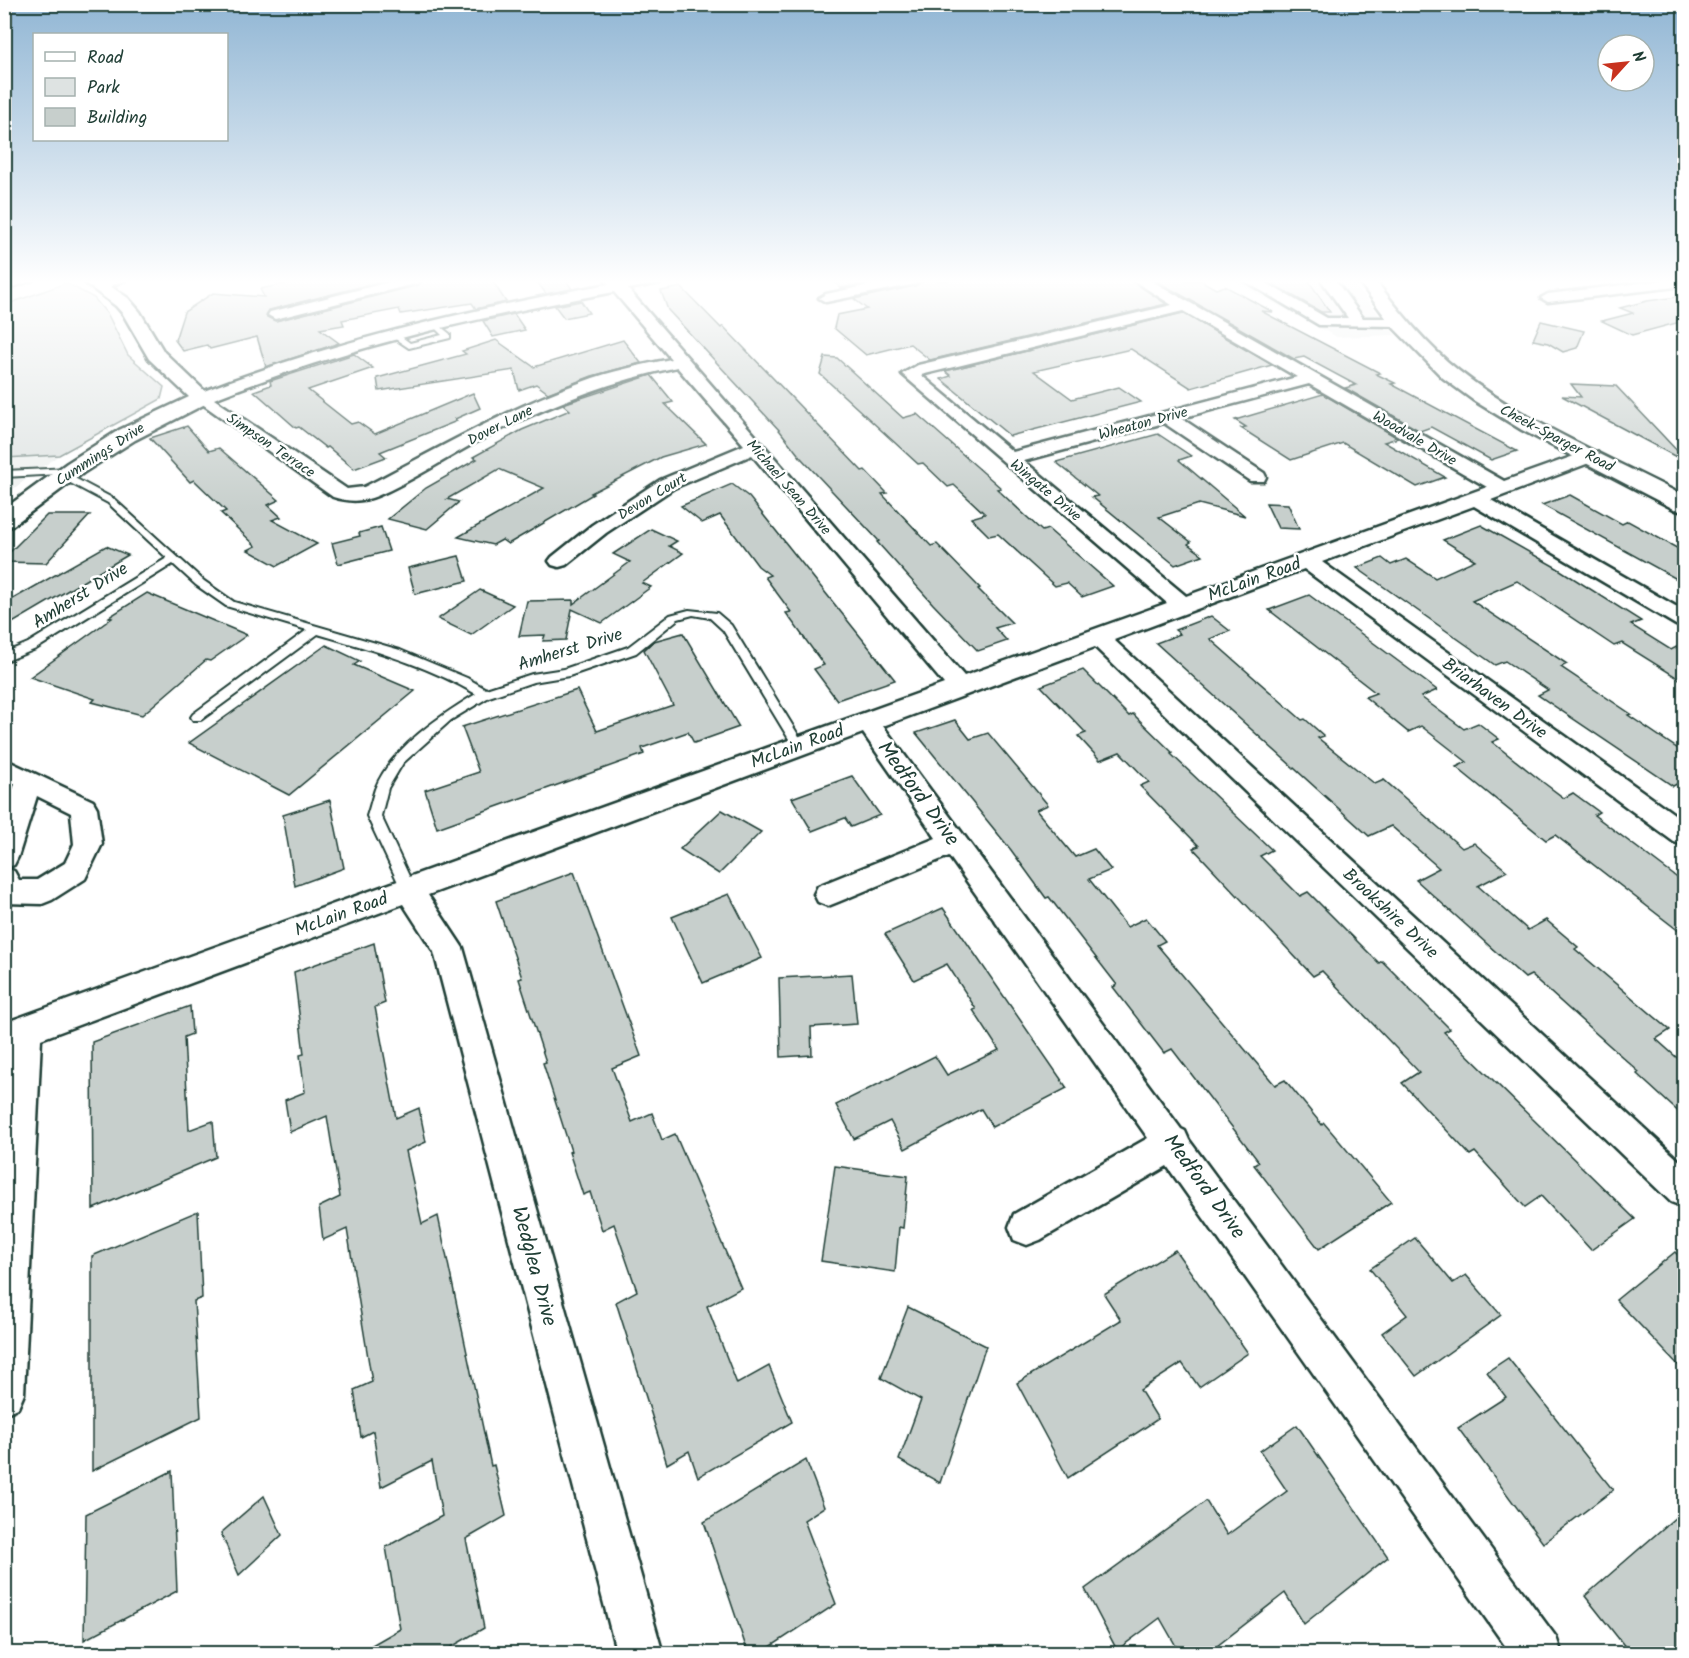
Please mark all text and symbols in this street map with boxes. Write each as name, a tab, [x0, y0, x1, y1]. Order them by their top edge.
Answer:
legend	[33, 33, 228, 141]
north arrow	[1596, 33, 1656, 93]
text: Road	[87, 44, 124, 73]
text: N	[1625, 47, 1651, 67]
text: Park	[87, 74, 120, 103]
text: Building	[87, 104, 147, 133]
street label: Dover Lane	[464, 399, 538, 453]
street label: Cheek-Sparger Road	[1495, 399, 1618, 479]
street label: Wheaton Drive	[1096, 400, 1191, 447]
street label: Woodvale Drive	[1368, 405, 1461, 473]
street label: Simpson Terrace	[221, 407, 320, 485]
street label: Cummings Drive	[51, 417, 150, 493]
street label: Michael Sean Drive	[740, 434, 837, 541]
street label: Wingate Drive	[1004, 454, 1087, 528]
street label: Devon Court	[613, 467, 692, 527]
street label: McLain Road	[1204, 550, 1306, 611]
street label: Amherst Drive	[27, 555, 134, 637]
street label: Amherst Drive	[514, 621, 627, 680]
street label: Briarhaven Drive	[1435, 651, 1553, 747]
street label: McLain Road	[747, 717, 849, 778]
street label: Medford Drive	[868, 734, 968, 854]
street label: Brookshire Drive	[1335, 862, 1445, 967]
street label: McLain Road	[291, 885, 393, 946]
street label: Medford Drive	[1154, 1127, 1254, 1247]
street label: Wedglea Drive	[502, 1203, 566, 1331]

